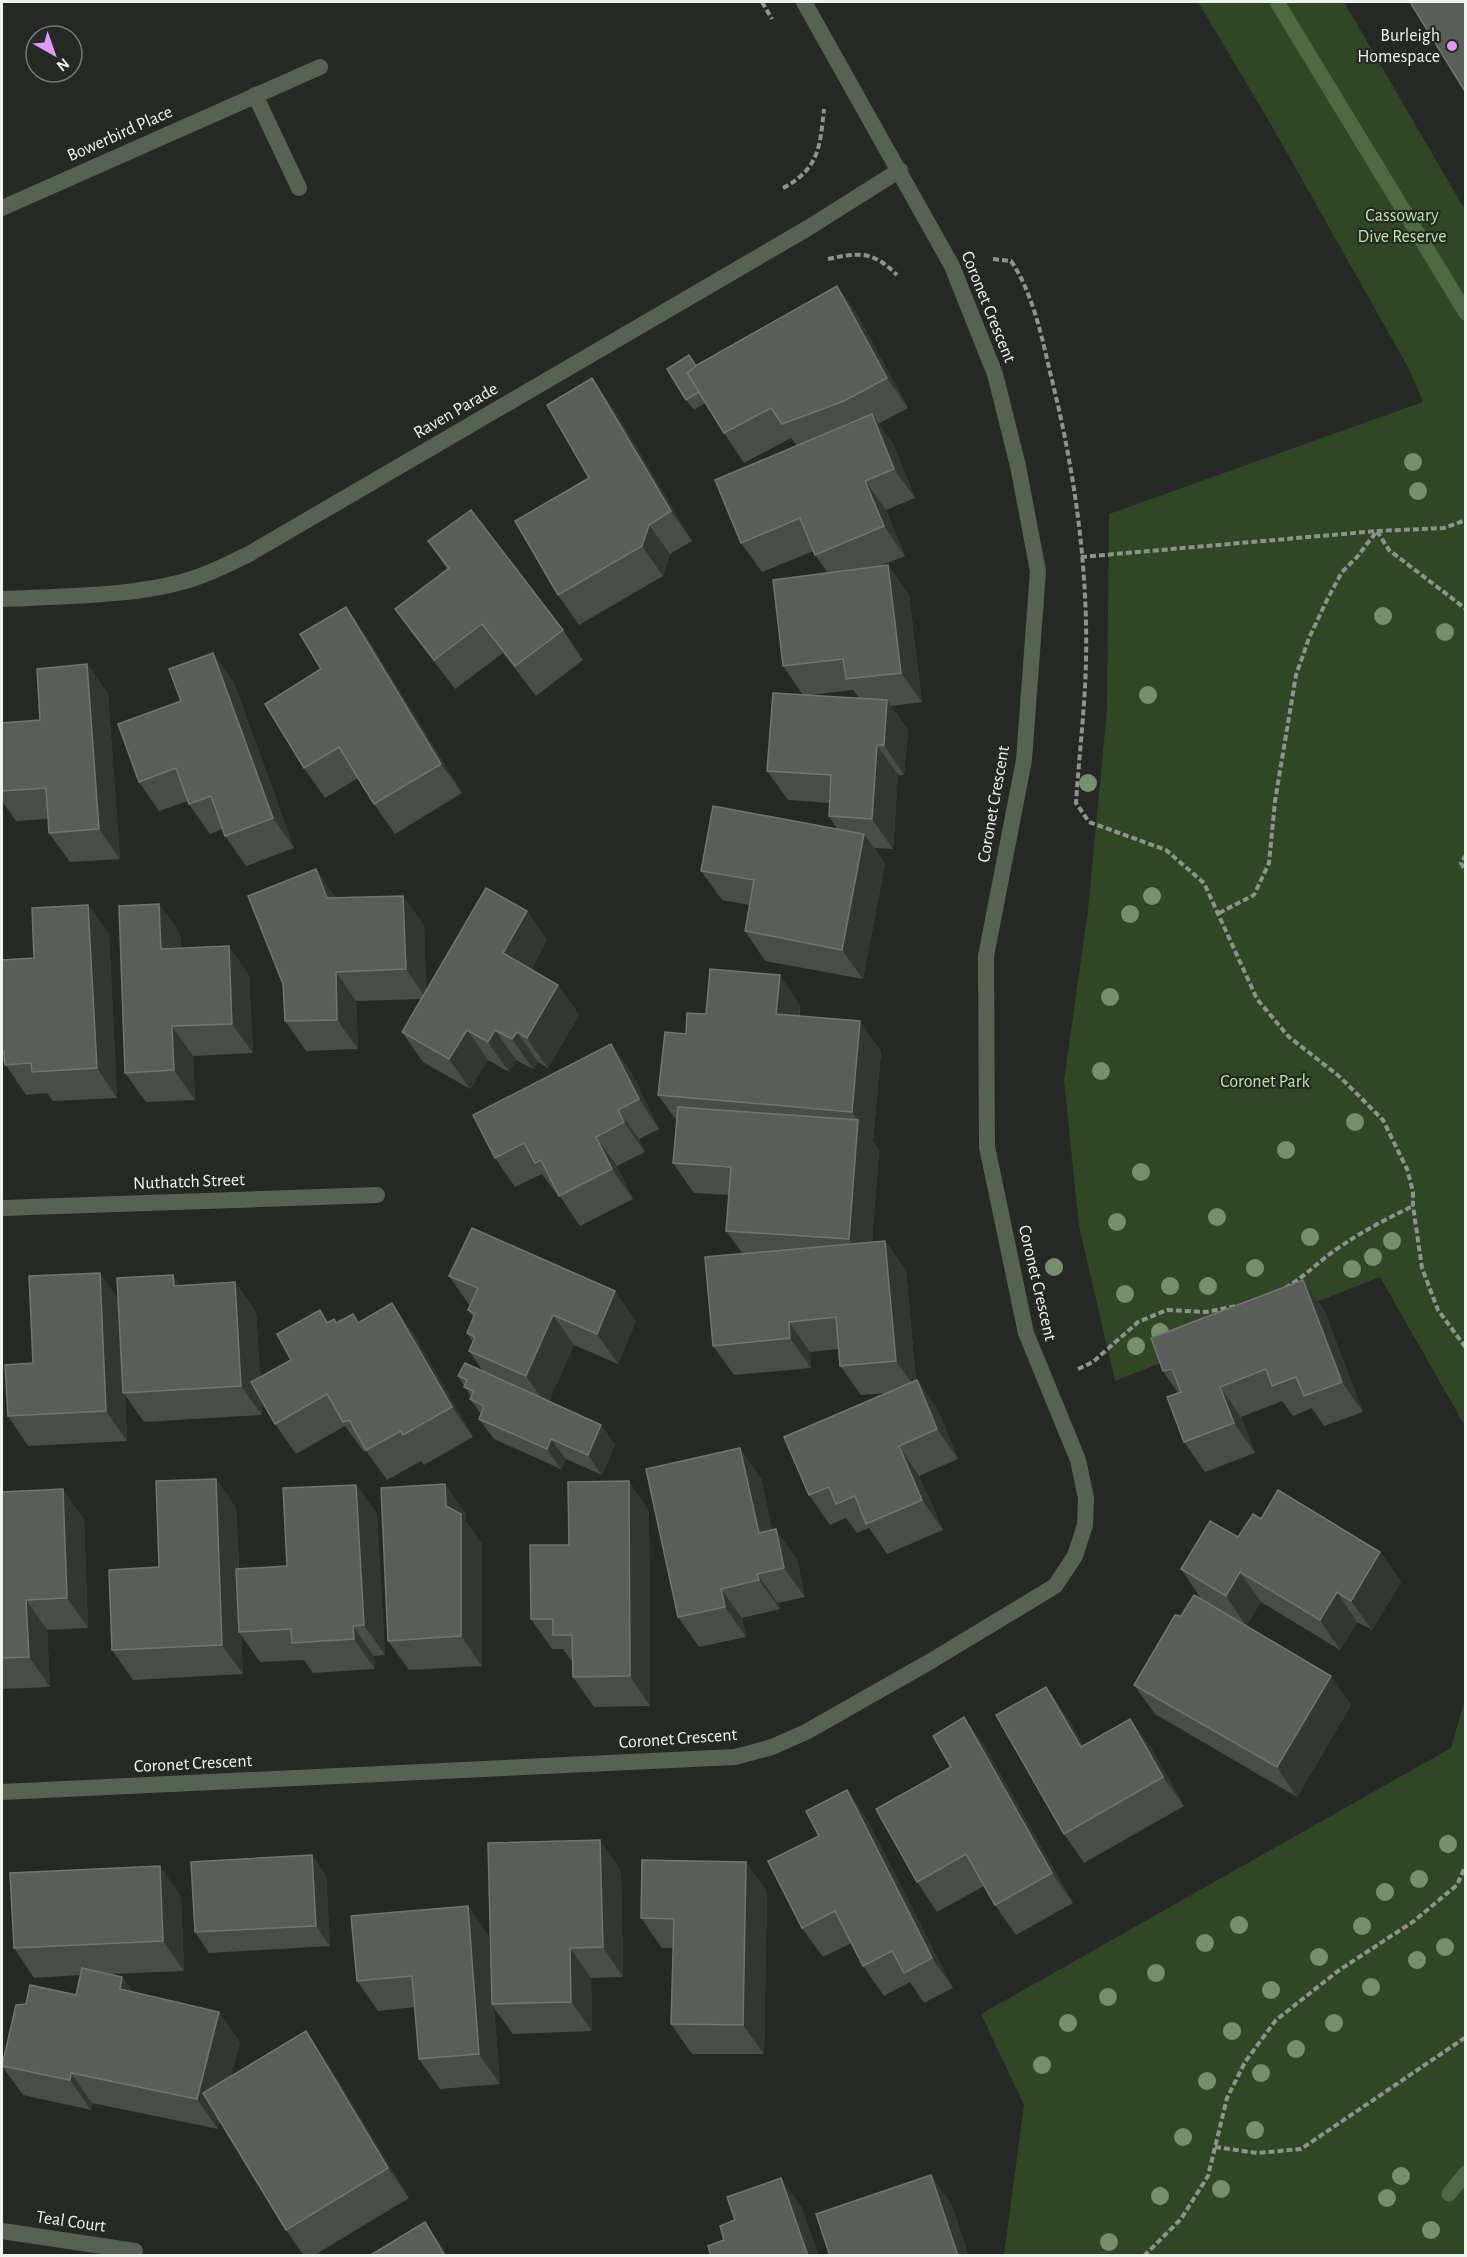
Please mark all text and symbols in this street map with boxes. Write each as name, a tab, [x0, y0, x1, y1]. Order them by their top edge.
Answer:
north arrow	[24, 24, 84, 84]
place label: Burleigh Homespace	[1357, 27, 1440, 66]
marker: Burleigh Homespace	[1445, 39, 1459, 53]
text: N	[54, 55, 72, 74]
street label: Bowerbird Place	[65, 103, 175, 165]
park label: Cassowary Dive Reserve	[1358, 207, 1446, 246]
street label: Coronet Crescent	[957, 249, 1019, 366]
street label: Raven Parade	[411, 380, 501, 442]
street label: Coronet Crescent	[975, 744, 1013, 864]
park label: Coronet Park	[1220, 1073, 1311, 1091]
street label: Nuthatch Street	[133, 1171, 245, 1193]
street label: Coronet Crescent	[1015, 1223, 1059, 1343]
street label: Coronet Crescent	[618, 1726, 738, 1752]
street label: Coronet Crescent	[133, 1752, 253, 1776]
street label: Teal Court	[35, 2208, 107, 2236]

